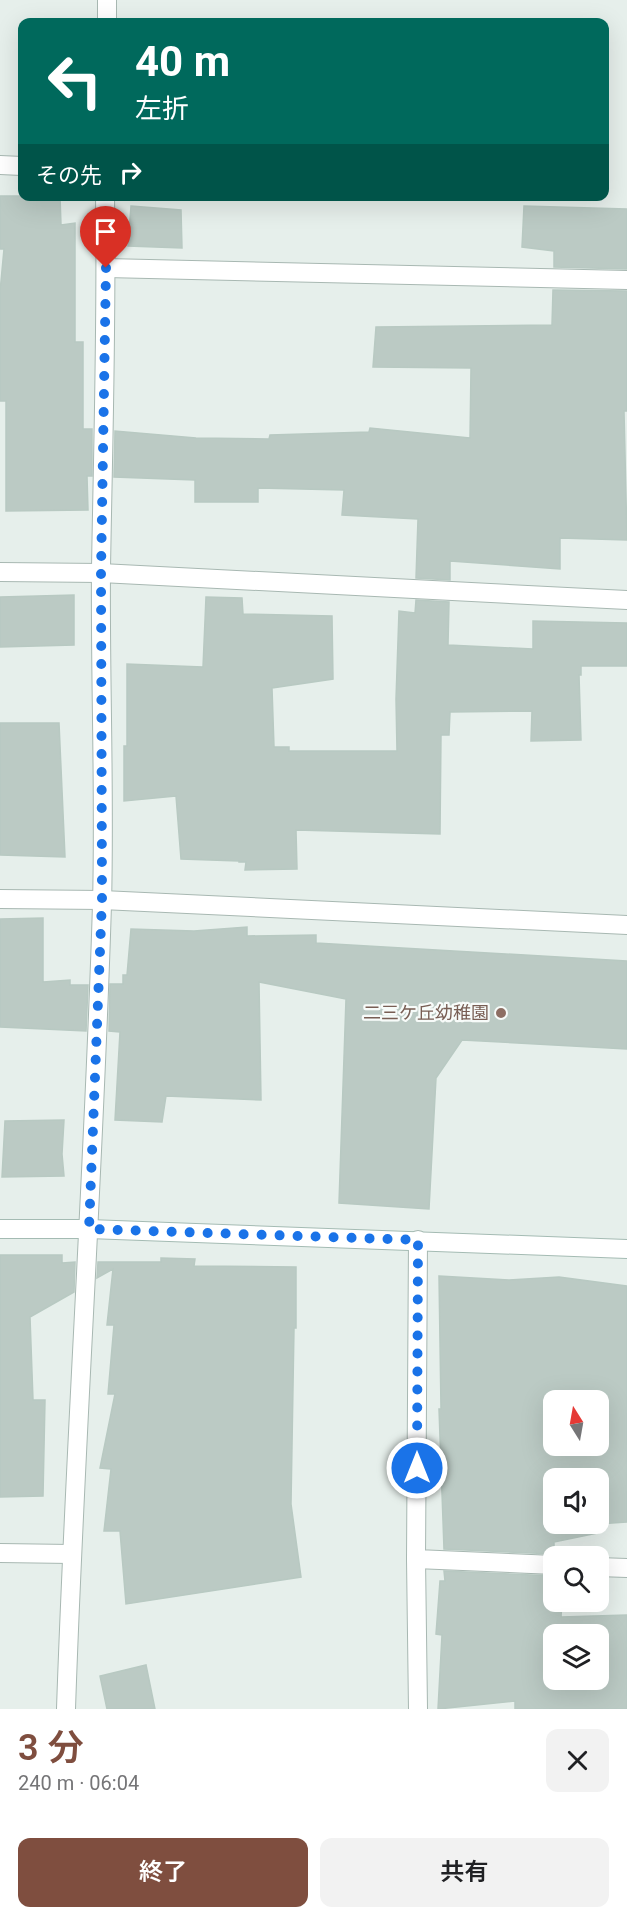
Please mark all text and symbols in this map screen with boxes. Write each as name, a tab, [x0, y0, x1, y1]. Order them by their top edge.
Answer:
text: 40 m	[135, 37, 230, 86]
icon: left	[36, 42, 114, 120]
text: 左折	[135, 93, 189, 125]
icon: right	[114, 156, 147, 189]
text: その先	[36, 163, 102, 188]
pin	[80, 206, 131, 268]
icon: arrive	[89, 215, 122, 248]
place label: 二三ケ丘幼稚園	[363, 1002, 489, 1023]
marker: 二三ケ丘幼稚園	[494, 1006, 508, 1020]
north arrow	[543, 1390, 609, 1456]
map controls	[543, 1390, 609, 1690]
position arrow	[385, 1436, 449, 1500]
button: sound	[543, 1468, 609, 1534]
button: search	[543, 1546, 609, 1612]
button: layers	[543, 1624, 609, 1690]
text: 3 分	[18, 1727, 84, 1769]
button: close	[546, 1729, 609, 1792]
text: 240 m · 06:04	[18, 1771, 139, 1795]
button: 終了	[18, 1838, 308, 1907]
button: 共有	[320, 1838, 609, 1907]

